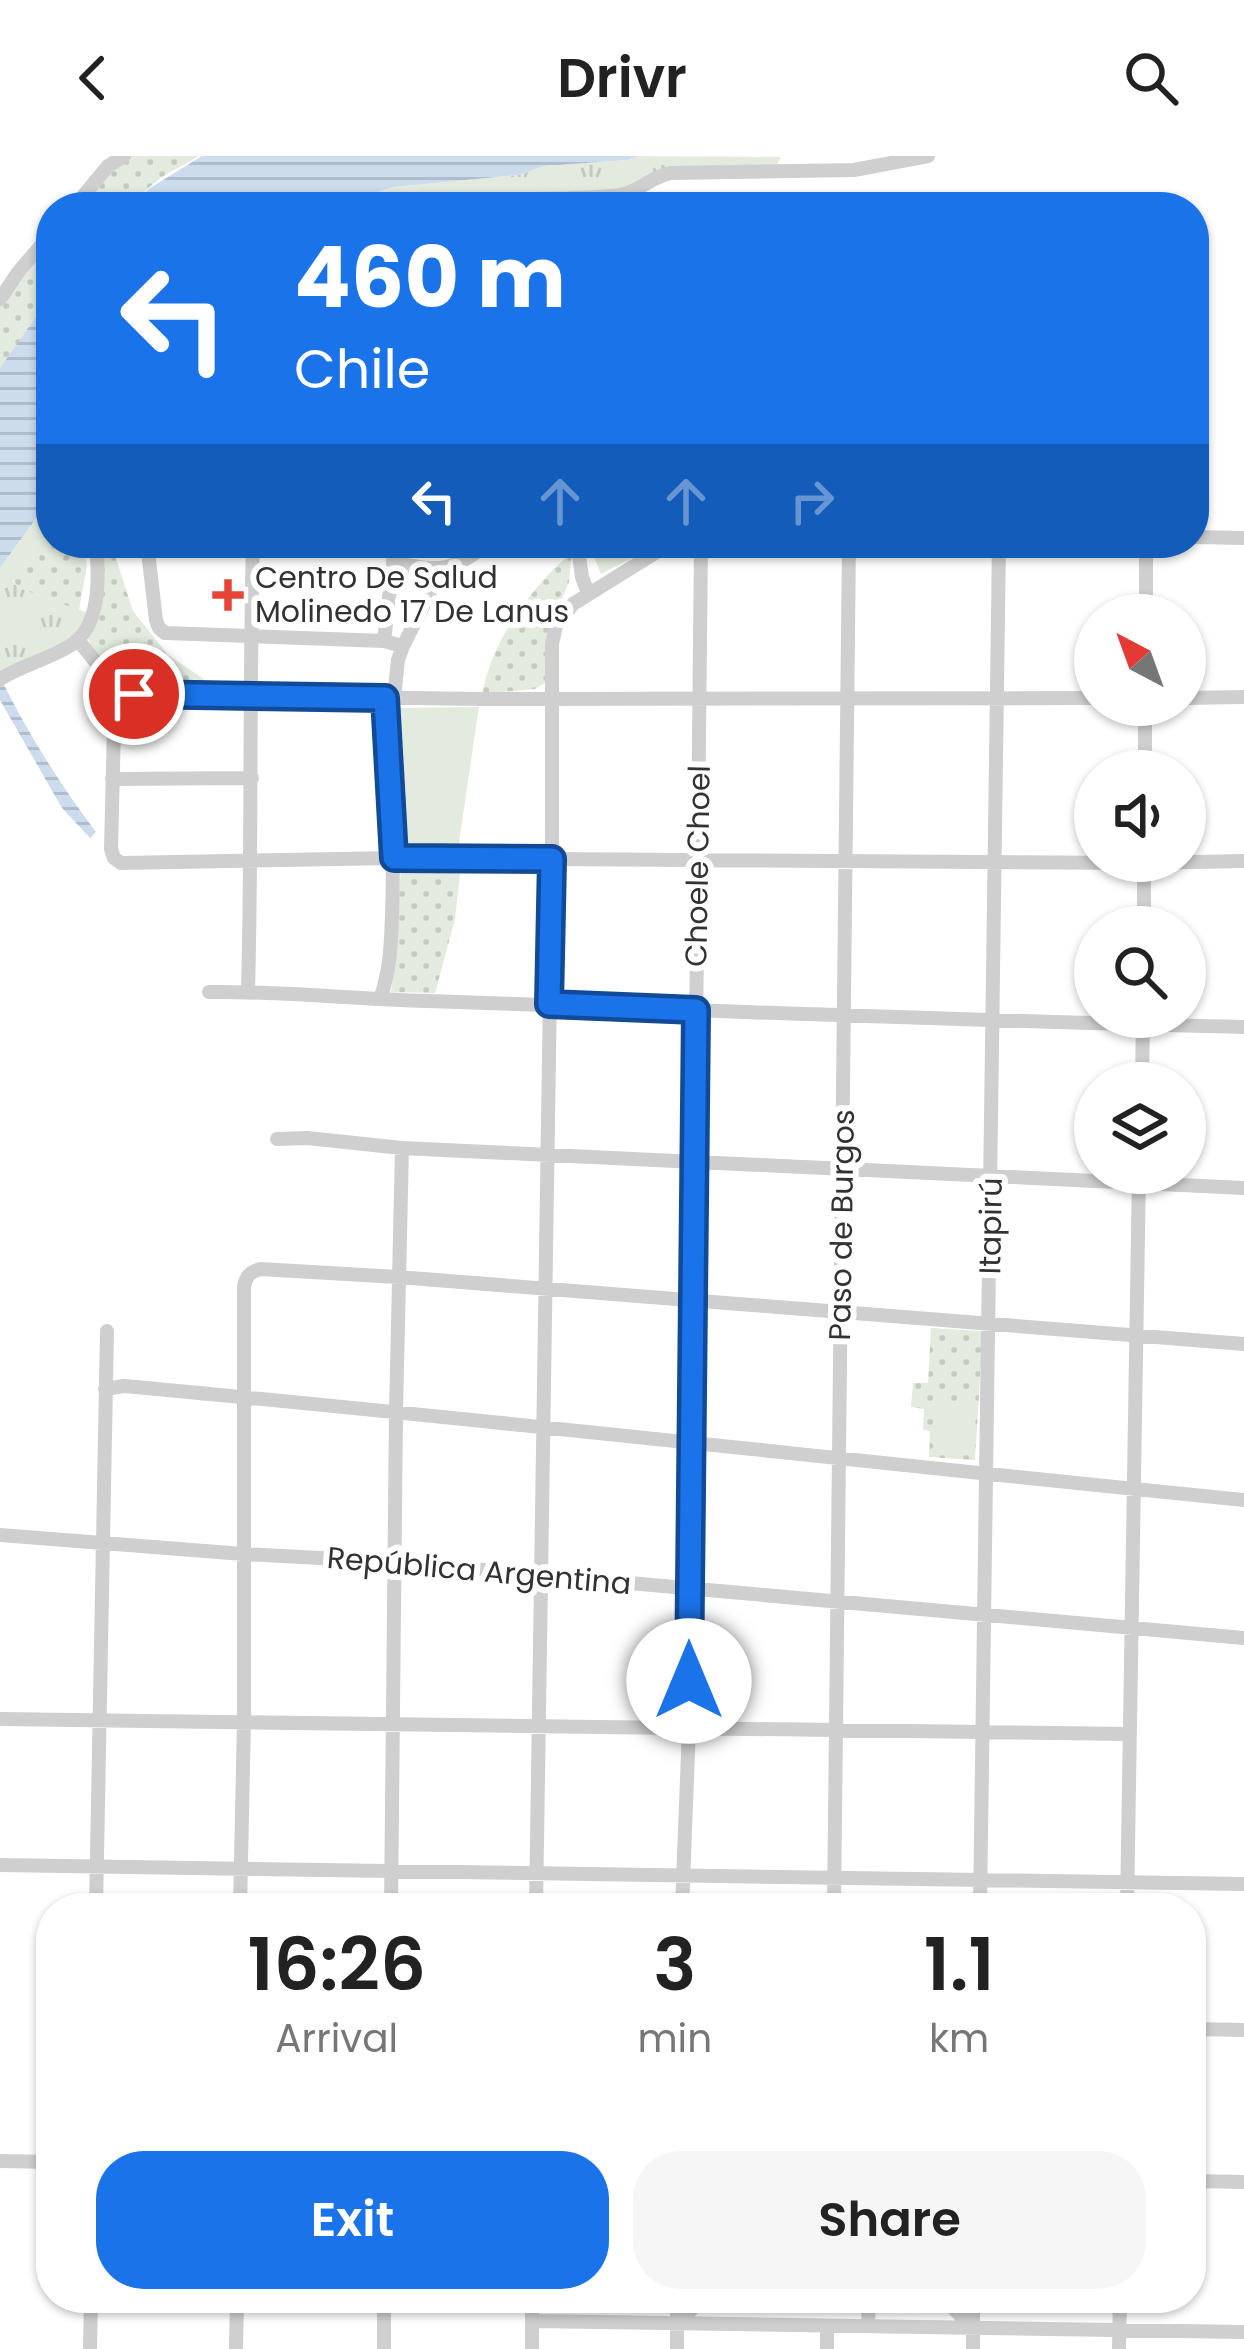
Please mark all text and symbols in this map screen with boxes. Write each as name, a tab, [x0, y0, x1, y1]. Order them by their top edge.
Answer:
text: Drivr	[557, 40, 687, 116]
icon: back	[60, 45, 126, 111]
icon: search	[1118, 45, 1184, 111]
text: 460 m	[294, 219, 566, 336]
icon: left	[96, 240, 252, 396]
text: Chile	[294, 331, 430, 407]
icon: left	[401, 468, 467, 534]
icon: ahead	[527, 468, 593, 534]
icon: ahead	[653, 468, 719, 534]
icon: right	[779, 468, 845, 534]
place label: Centro De Salud Molinedo 17 De Lanus	[255, 556, 569, 633]
marker: Centro De Salud Molinedo 17 De Lanus	[212, 579, 244, 611]
north arrow	[1074, 594, 1206, 726]
map controls	[1074, 594, 1206, 1194]
pin	[83, 643, 185, 745]
icon: arrive	[101, 661, 167, 727]
button: sound	[1074, 750, 1206, 882]
street label: Choele Choel	[674, 765, 721, 967]
button: search	[1074, 906, 1206, 1038]
button: layers	[1074, 1062, 1206, 1194]
street label: Paso de Burgos	[818, 1109, 865, 1341]
street label: Itapirú	[968, 1177, 1013, 1275]
street label: República Argentina	[325, 1536, 633, 1605]
position arrow	[626, 1618, 752, 1744]
text: 16:26	[247, 1914, 426, 2015]
text: 3	[653, 1914, 696, 2015]
text: 1.1	[924, 1914, 995, 2015]
text: Arrival	[275, 2011, 398, 2066]
text: min	[637, 2011, 712, 2066]
text: km	[929, 2011, 989, 2066]
button: Exit	[96, 2151, 609, 2289]
button: Share	[633, 2151, 1146, 2289]

